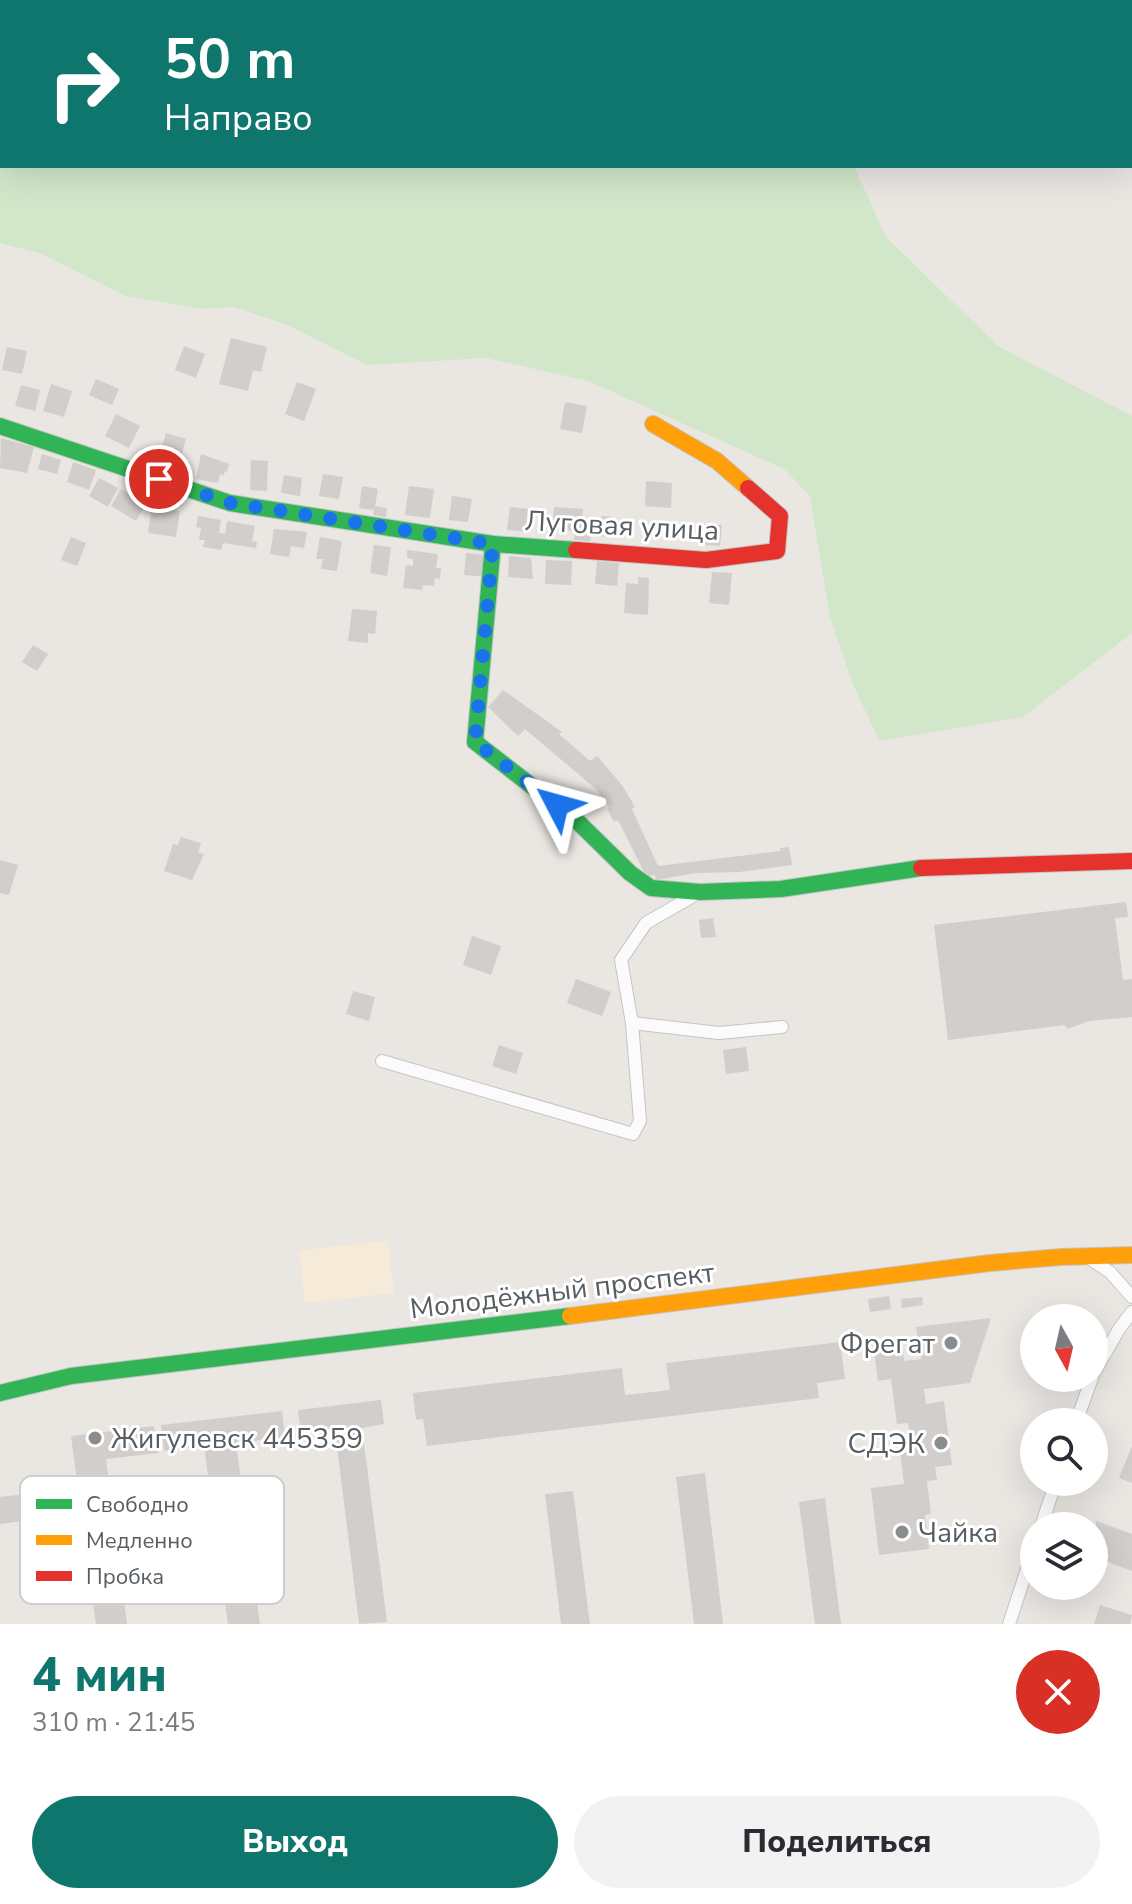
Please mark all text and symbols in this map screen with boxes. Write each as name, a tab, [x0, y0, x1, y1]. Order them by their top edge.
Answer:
text: 50 m	[164, 21, 295, 98]
icon: right	[32, 32, 136, 136]
text: Направо	[164, 94, 313, 143]
pin	[125, 445, 193, 513]
icon: arrive	[137, 457, 181, 501]
street label: Луговая улица	[524, 502, 720, 550]
position arrow	[515, 763, 599, 847]
street label: Молодёжный проспект	[408, 1253, 717, 1329]
north arrow	[1020, 1304, 1108, 1392]
map controls	[1020, 1304, 1108, 1600]
place label: Фрегат	[840, 1325, 936, 1363]
marker: Фрегат	[942, 1334, 960, 1352]
button: search	[1020, 1408, 1108, 1496]
place label: Жигулевск 445359	[111, 1420, 363, 1458]
place label: СДЭК	[848, 1425, 925, 1463]
marker: Жигулевск 445359	[86, 1429, 104, 1447]
marker: СДЭК	[932, 1434, 950, 1452]
legend	[20, 1476, 284, 1604]
text: Свободно	[86, 1490, 189, 1520]
button: layers	[1020, 1512, 1108, 1600]
place label: Чайка	[918, 1514, 998, 1552]
marker: Чайка	[893, 1523, 911, 1541]
text: Медленно	[86, 1526, 193, 1556]
text: Пробка	[86, 1562, 164, 1592]
text: 4 мин	[32, 1642, 167, 1708]
button: close	[1016, 1650, 1100, 1734]
text: 310 m · 21:45	[32, 1705, 195, 1740]
button: Выход	[32, 1796, 558, 1888]
button: Поделиться	[574, 1796, 1100, 1888]

